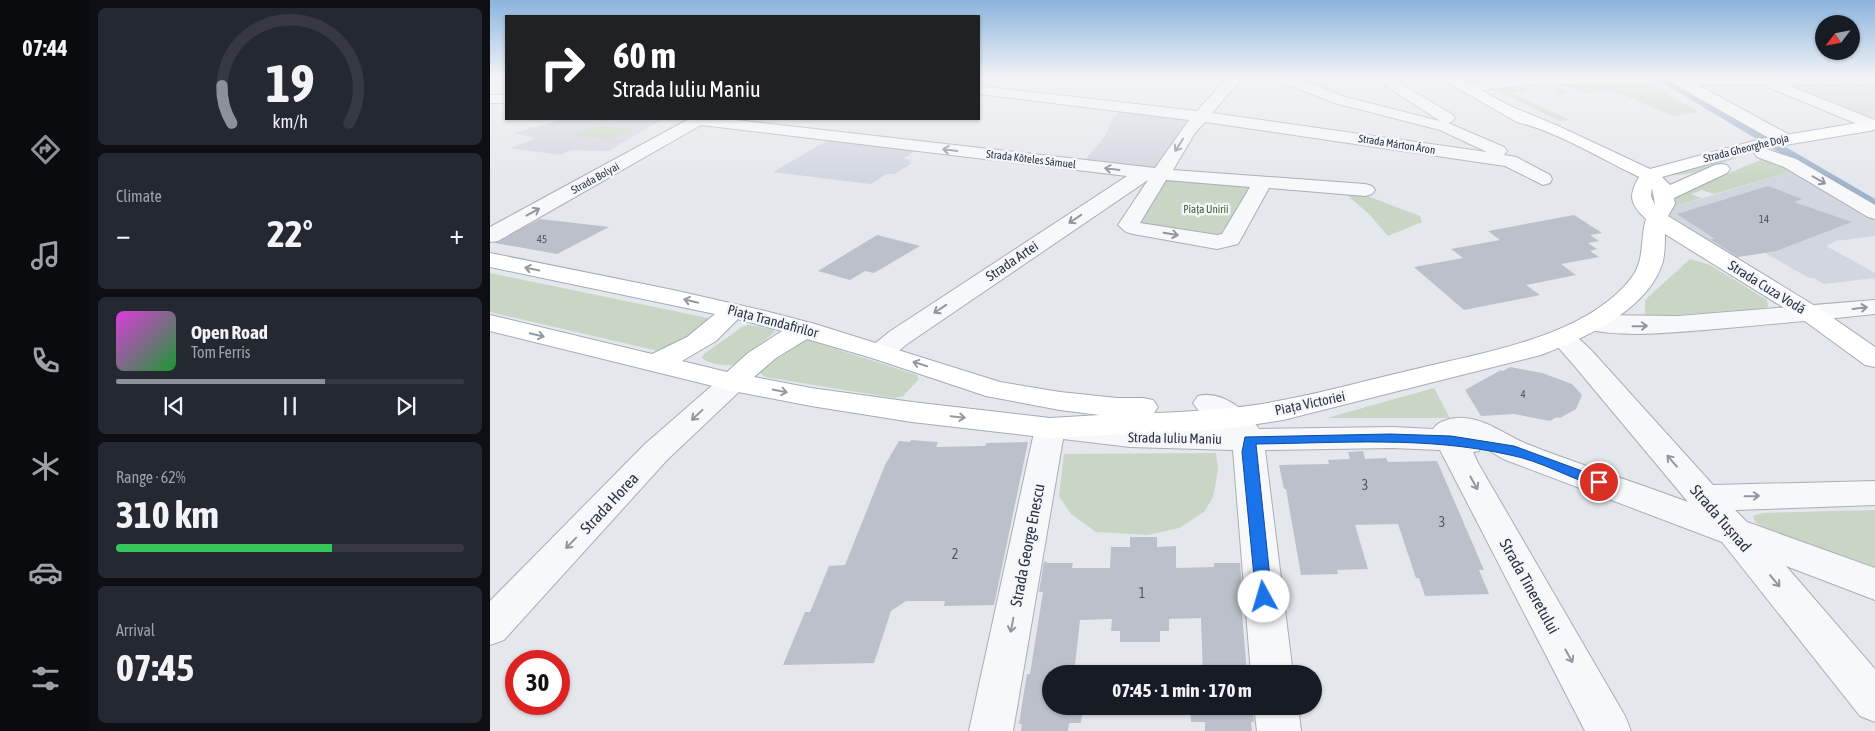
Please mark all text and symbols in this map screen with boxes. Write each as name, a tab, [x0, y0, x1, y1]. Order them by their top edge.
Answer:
north arrow	[1815, 15, 1860, 60]
map controls	[1815, 15, 1860, 60]
text: 07:44	[22, 35, 68, 61]
icon: right	[530, 35, 595, 100]
text: 60 m	[613, 35, 676, 75]
text: 19	[266, 53, 314, 113]
text: Strada Iuliu Maniu	[613, 76, 761, 102]
text: km/h	[272, 111, 308, 132]
icon: directions	[28, 132, 63, 167]
street label: Strada Márton Áron	[1358, 132, 1436, 156]
street label: Strada Gheorghe Doja	[1702, 132, 1790, 164]
one-way arrow	[1174, 137, 1184, 151]
one-way arrow	[943, 145, 959, 155]
street label: Strada Köteles Sámuel	[985, 148, 1077, 170]
street label: Strada Bolyai	[569, 160, 621, 196]
one-way arrow	[1104, 164, 1120, 174]
one-way arrow	[1812, 175, 1827, 185]
text: Climate	[116, 187, 162, 205]
park label: Piața Unirii	[1183, 203, 1229, 215]
one-way arrow	[525, 207, 539, 217]
text: 22°	[267, 212, 313, 255]
house number: 14	[1759, 213, 1769, 225]
one-way arrow	[1069, 214, 1083, 224]
text: −	[116, 218, 131, 250]
text: +	[449, 218, 464, 250]
one-way arrow	[1163, 230, 1179, 240]
house number: 45	[537, 233, 547, 245]
icon: music	[28, 238, 63, 273]
street label: Strada Artei	[983, 238, 1041, 284]
street label: Strada Cuza Vodă	[1725, 257, 1809, 317]
one-way arrow	[524, 264, 540, 273]
one-way arrow	[683, 296, 699, 305]
street label: Piața Trandafirilor	[726, 301, 821, 341]
one-way arrow	[1852, 303, 1868, 313]
one-way arrow	[934, 305, 948, 315]
text: Open Road	[191, 321, 268, 343]
one-way arrow	[1632, 321, 1648, 331]
one-way arrow	[529, 331, 545, 340]
icon: phone	[28, 343, 63, 378]
text: Tom Ferris	[191, 343, 250, 361]
one-way arrow	[912, 359, 928, 369]
one-way arrow	[772, 387, 788, 396]
street label: Piața Victoriei	[1273, 388, 1347, 418]
house number: 4	[1520, 388, 1526, 400]
icon: previous	[160, 392, 188, 420]
icon: pause	[276, 392, 304, 420]
icon: next	[392, 392, 420, 420]
one-way arrow	[690, 409, 703, 421]
one-way arrow	[950, 412, 966, 422]
street label: Strada Iuliu Maniu	[1128, 429, 1222, 447]
icon: climate	[28, 449, 63, 484]
one-way arrow	[1666, 455, 1678, 468]
pin	[1578, 461, 1620, 503]
text: Range · 62%	[116, 468, 186, 486]
icon: arrive	[1585, 468, 1613, 496]
street label: Strada Horea	[576, 469, 642, 537]
one-way arrow	[1469, 476, 1479, 490]
house number: 3	[1362, 477, 1368, 493]
street label: Strada Tușnad	[1686, 481, 1755, 556]
street label: Strada George Enescu	[1006, 482, 1049, 608]
one-way arrow	[1744, 491, 1760, 500]
text: 310 km	[116, 493, 219, 536]
house number: 3	[1439, 514, 1445, 530]
street label: Strada Tineretului	[1496, 535, 1564, 637]
one-way arrow	[565, 537, 577, 550]
house number: 2	[952, 546, 958, 562]
icon: car	[28, 555, 63, 590]
position arrow	[1237, 570, 1289, 622]
one-way arrow	[1770, 575, 1781, 588]
house number: 1	[1139, 585, 1145, 601]
one-way arrow	[1006, 616, 1016, 632]
text: Arrival	[116, 621, 155, 639]
text: 07:45	[116, 646, 194, 689]
one-way arrow	[1564, 649, 1574, 664]
speed limit sign: 30	[505, 650, 570, 715]
icon: filters	[28, 661, 63, 696]
text: 07:45 · 1 min · 170 m	[1112, 679, 1252, 701]

